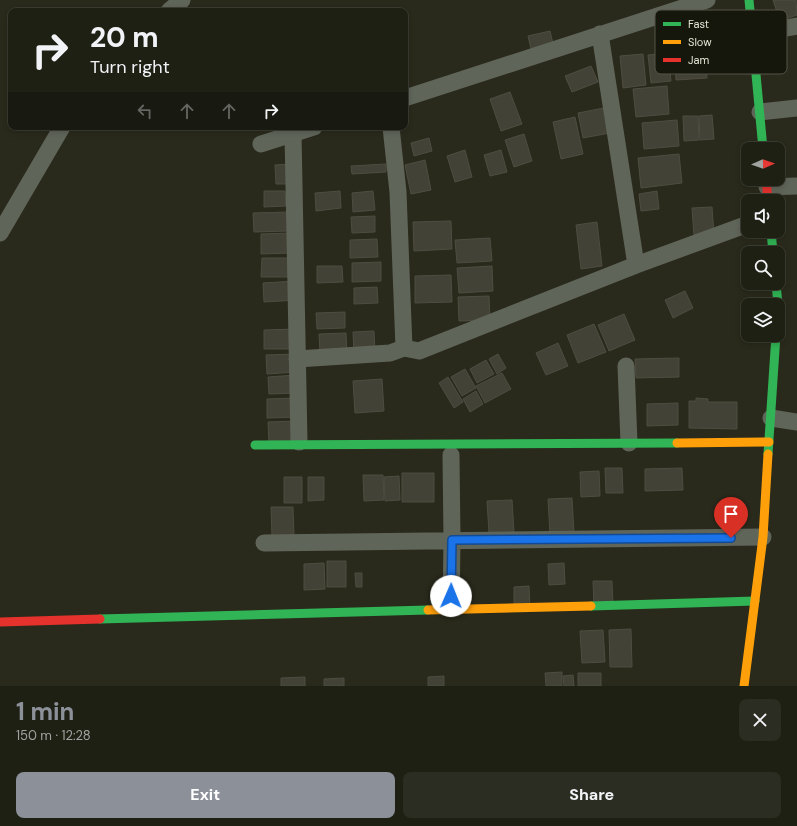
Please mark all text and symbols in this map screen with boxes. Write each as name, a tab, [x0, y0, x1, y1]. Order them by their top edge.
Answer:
legend	[655, 10, 787, 74]
text: Fast	[688, 17, 709, 31]
text: 20 m	[90, 19, 159, 56]
icon: right	[24, 24, 76, 76]
text: Slow	[688, 35, 712, 49]
text: Jam	[688, 53, 709, 67]
text: Turn right	[90, 55, 170, 79]
icon: left	[134, 100, 156, 122]
icon: ahead	[176, 100, 198, 122]
icon: ahead	[218, 100, 240, 122]
icon: right	[260, 100, 282, 122]
north arrow	[741, 142, 785, 186]
map controls	[741, 142, 785, 342]
button: sound	[741, 194, 785, 238]
button: search	[741, 246, 785, 290]
button: layers	[741, 298, 785, 342]
pin	[714, 497, 748, 538]
icon: arrive	[720, 503, 742, 525]
position arrow	[430, 575, 472, 617]
text: 1 min	[16, 696, 74, 727]
button: close	[739, 699, 781, 741]
text: 150 m · 12:28	[16, 727, 91, 744]
button: Exit	[16, 772, 395, 818]
button: Share	[403, 772, 781, 818]

